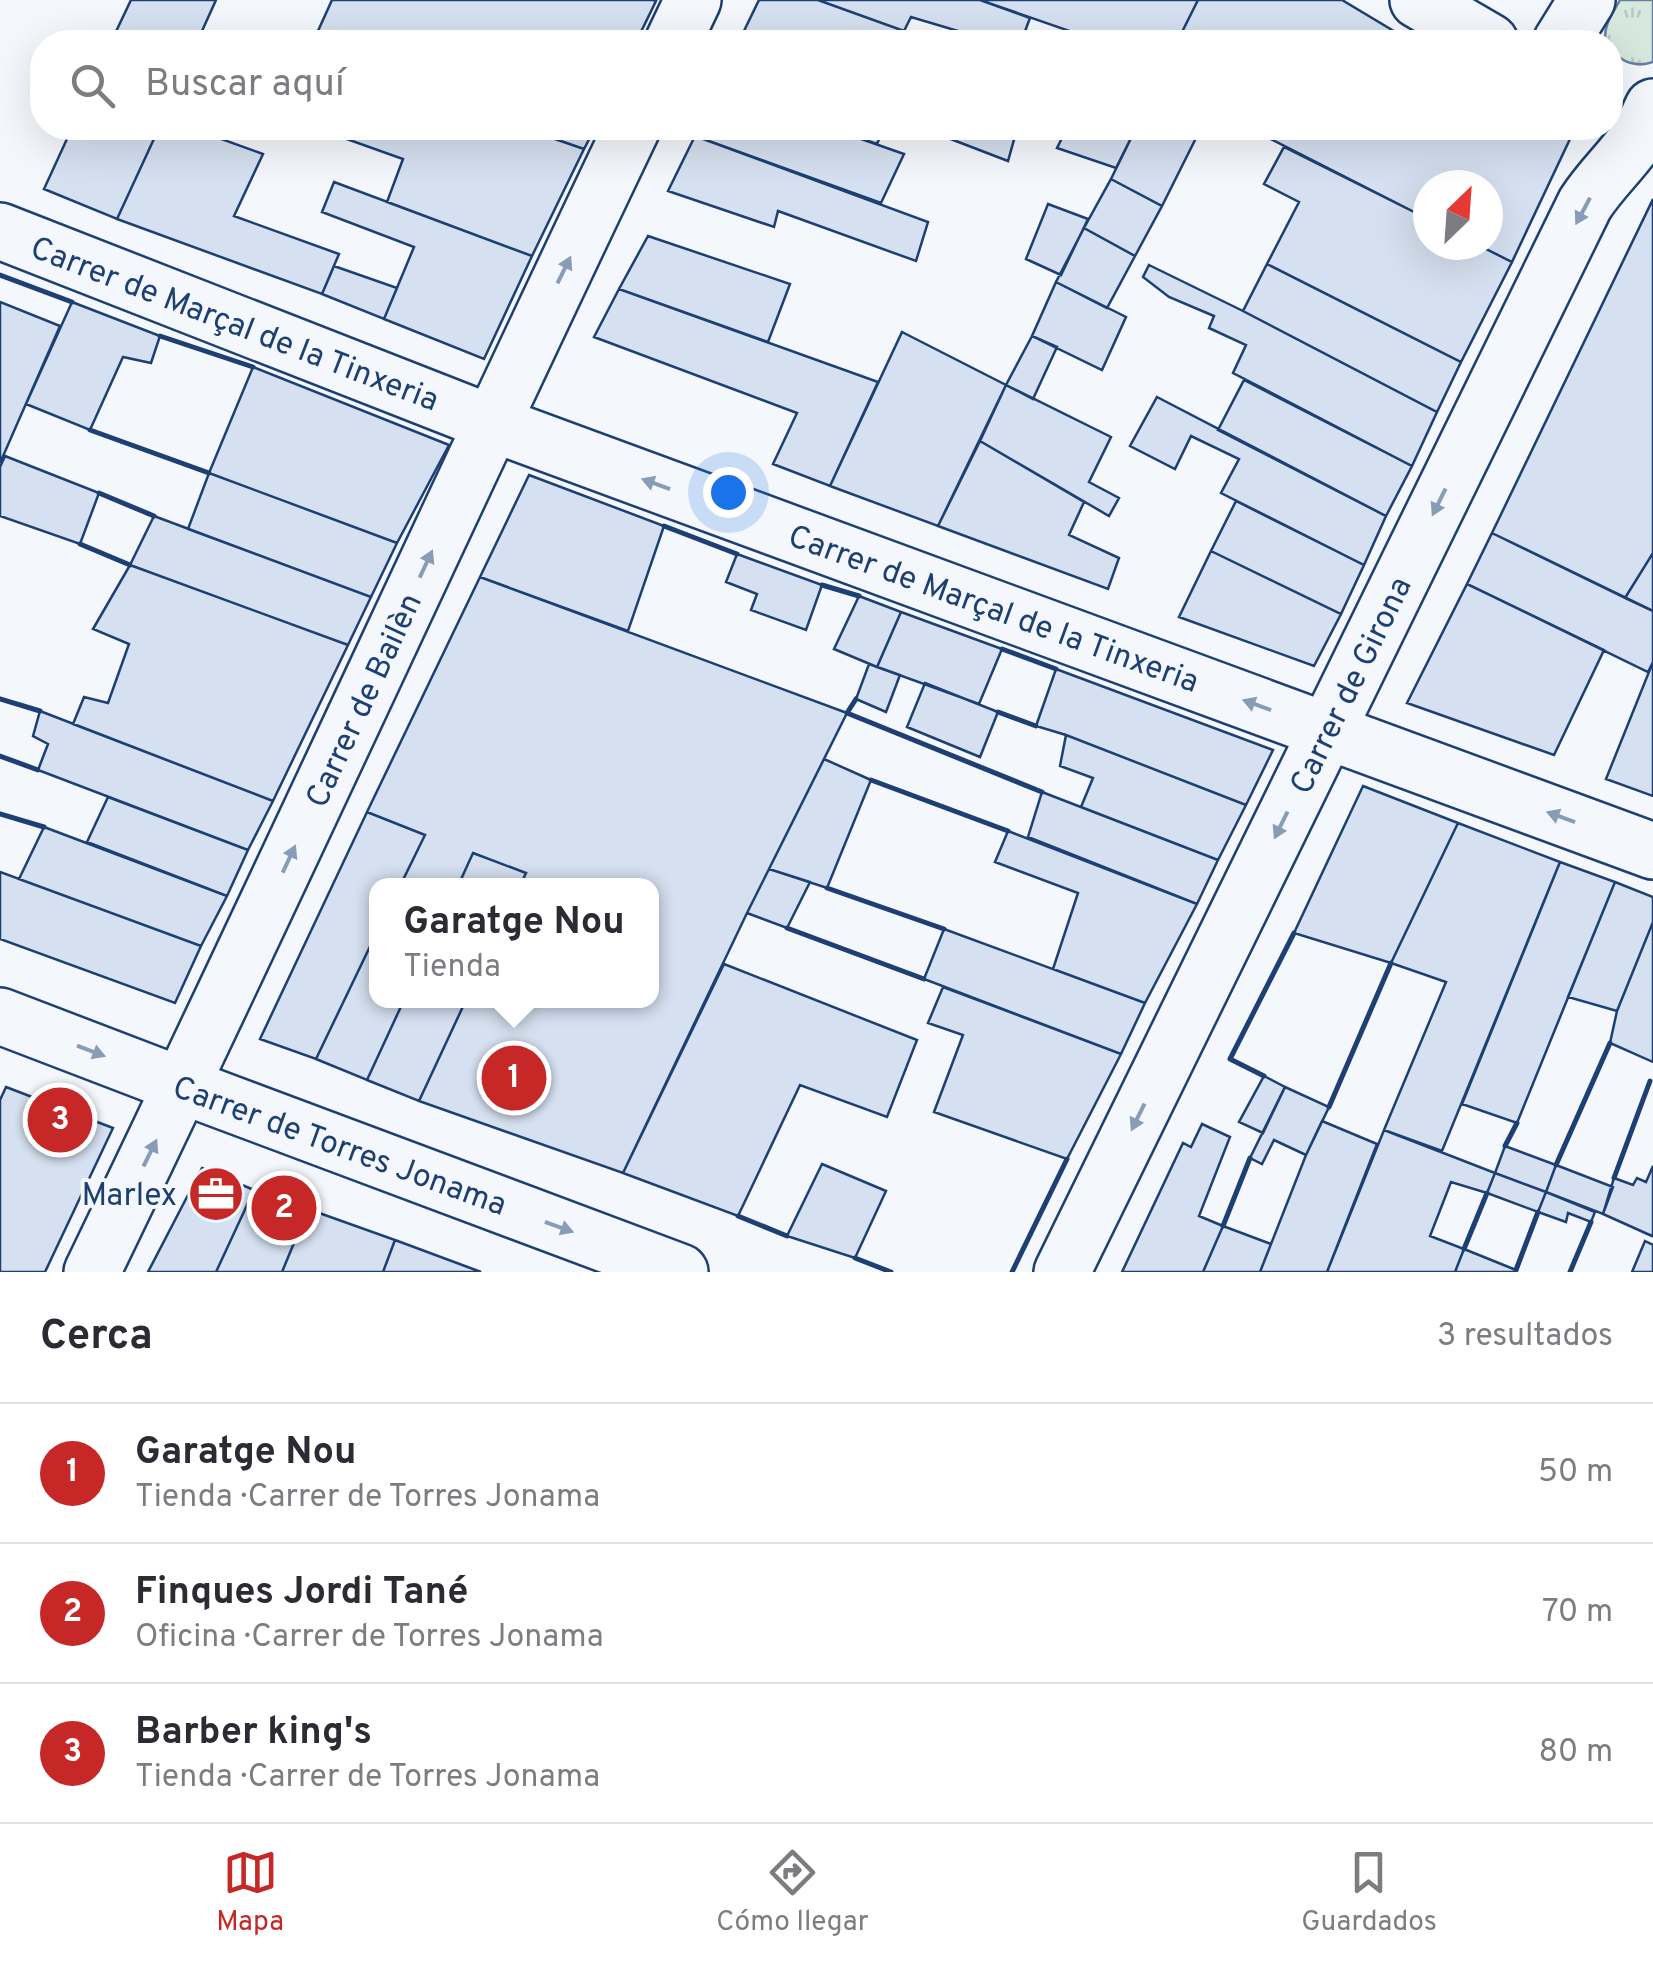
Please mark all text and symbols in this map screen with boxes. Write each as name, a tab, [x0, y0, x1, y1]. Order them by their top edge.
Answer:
search box	[30, 30, 1623, 140]
icon: search	[65, 58, 120, 113]
text: Buscar aquí	[145, 61, 345, 110]
north arrow	[1413, 170, 1503, 260]
one-way arrow	[1574, 196, 1591, 225]
street label: Carrer de Marçal de la Tinxeria	[24, 229, 444, 422]
one-way arrow	[556, 255, 573, 284]
your location	[703, 467, 754, 518]
one-way arrow	[641, 476, 671, 491]
one-way arrow	[1431, 488, 1448, 517]
street label: Carrer de Marçal de la Tinxeria	[782, 518, 1204, 704]
one-way arrow	[417, 549, 434, 578]
street label: Carrer de Girona	[1283, 571, 1423, 801]
street label: Carrer de Bailèn	[299, 588, 433, 815]
one-way arrow	[1241, 697, 1271, 712]
one-way arrow	[1546, 809, 1576, 824]
one-way arrow	[1273, 811, 1290, 840]
one-way arrow	[280, 844, 297, 873]
popup	[369, 878, 659, 1008]
text: Garatge Nou	[403, 899, 625, 948]
text: Tienda	[403, 948, 501, 988]
pin: 1	[482, 1040, 546, 1116]
one-way arrow	[76, 1044, 106, 1059]
street label: Carrer de Torres Jonama	[167, 1069, 511, 1227]
pin: 3	[28, 1082, 92, 1158]
one-way arrow	[1129, 1103, 1146, 1132]
one-way arrow	[141, 1138, 158, 1167]
office icon: Marlex	[186, 1164, 246, 1224]
pin: 2	[252, 1170, 316, 1246]
place label: Marlex	[82, 1177, 177, 1217]
one-way arrow	[544, 1220, 574, 1235]
text: Cerca	[40, 1311, 153, 1364]
text: 3 resultados	[1437, 1317, 1613, 1357]
text: Garatge Nou	[135, 1429, 357, 1478]
text: 1	[66, 1453, 79, 1493]
text: 50 m	[1538, 1453, 1613, 1493]
text: Tienda · Carrer de Torres Jonama	[135, 1478, 600, 1518]
text: Finques Jordi Tané	[135, 1569, 468, 1618]
text: 2	[63, 1593, 82, 1633]
text: 70 m	[1542, 1593, 1613, 1633]
text: Oficina · Carrer de Torres Jonama	[135, 1618, 604, 1658]
text: Barber king's	[135, 1709, 372, 1758]
text: 3	[63, 1733, 82, 1773]
text: 80 m	[1539, 1733, 1613, 1773]
text: Tienda · Carrer de Torres Jonama	[135, 1758, 600, 1798]
tab: Mapa	[216, 1845, 284, 1941]
tab: Cómo llegar	[716, 1845, 869, 1941]
tab: Guardados	[1301, 1845, 1437, 1941]

